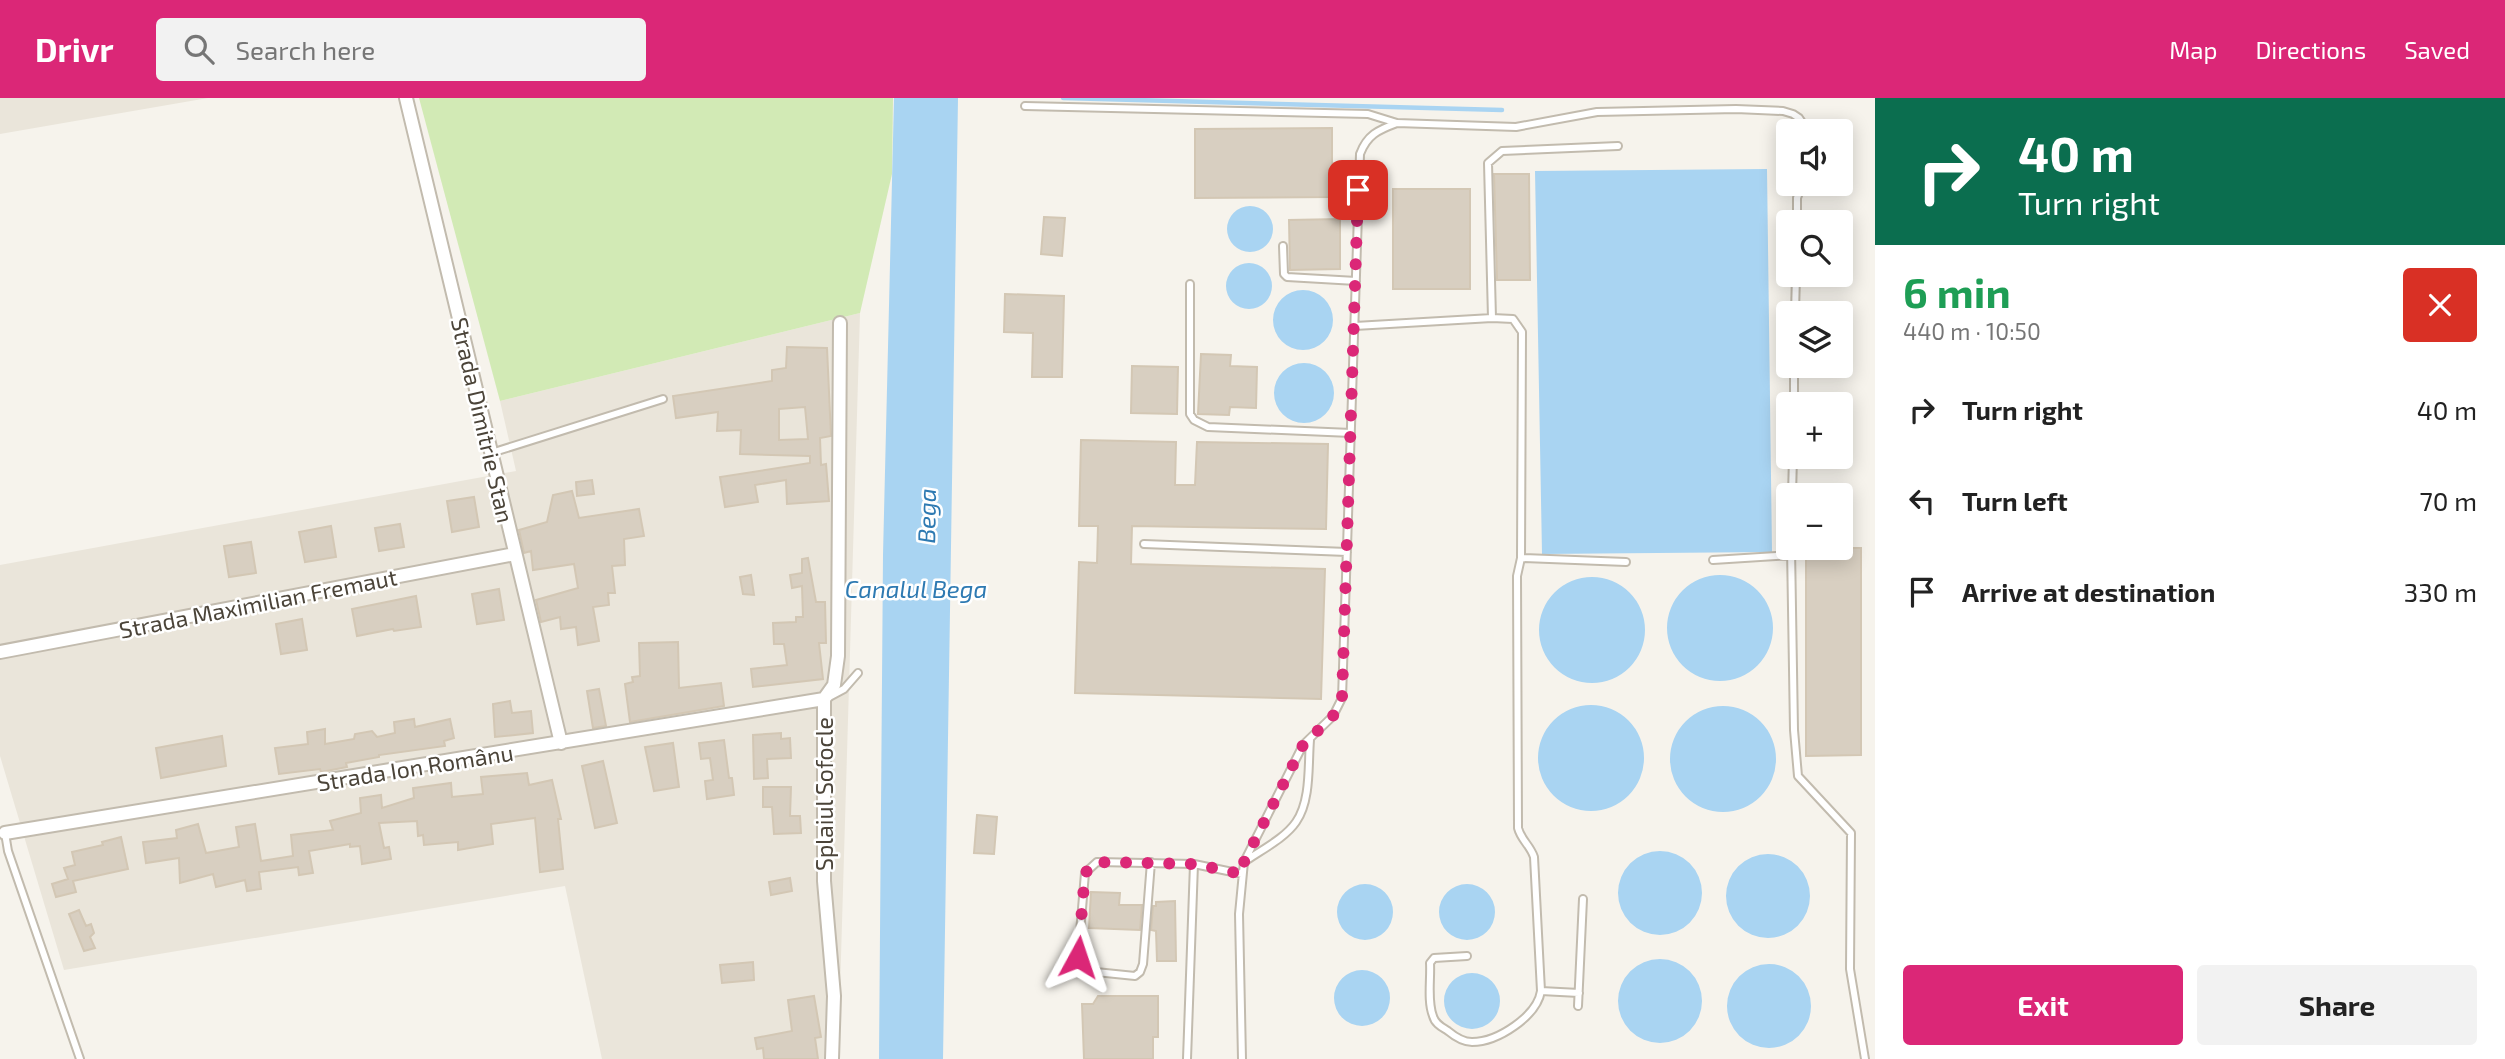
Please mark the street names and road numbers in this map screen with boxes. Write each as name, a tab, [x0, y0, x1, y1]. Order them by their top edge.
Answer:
street label: Strada Dimitrie Stan	[446, 315, 520, 525]
street label: Strada Maximilian Fremaut	[117, 562, 400, 644]
street label: Splaiul Sofocle	[810, 717, 838, 871]
street label: Strada Ion Românu	[315, 738, 515, 796]

